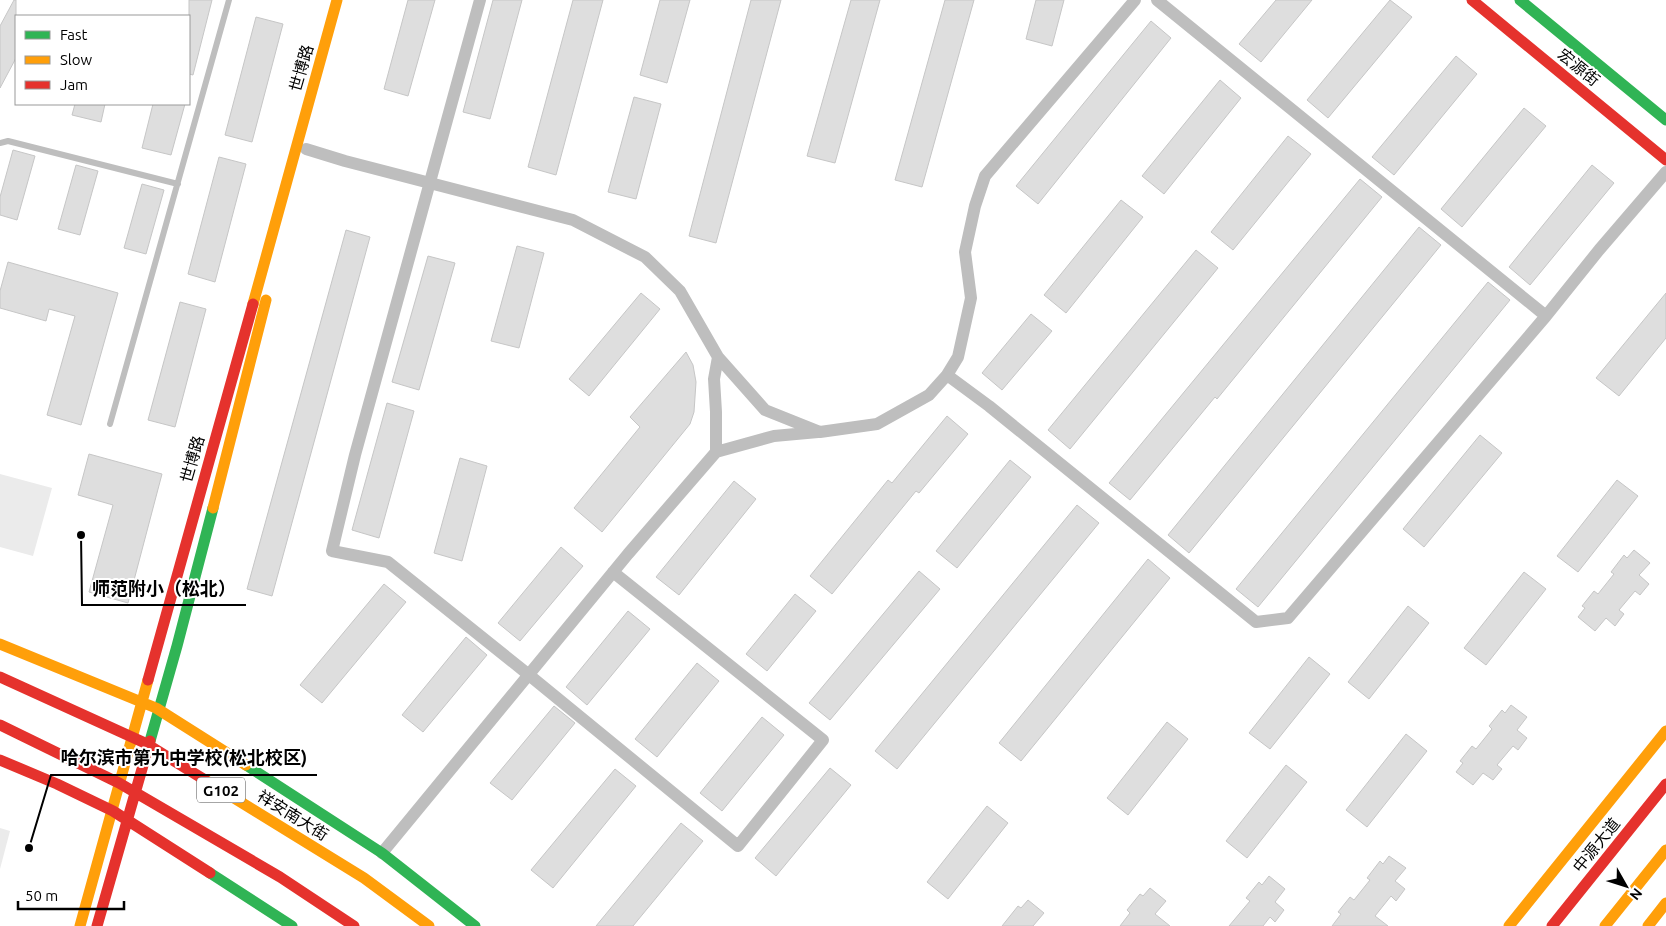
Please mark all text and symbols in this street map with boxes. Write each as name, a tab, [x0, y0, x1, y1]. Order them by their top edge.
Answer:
legend	[15, 15, 190, 105]
text: Fast	[60, 26, 88, 43]
street label: 世博路	[286, 42, 316, 94]
street label: 宏源街	[1555, 45, 1603, 89]
text: Slow	[60, 51, 93, 68]
text: Jam	[60, 76, 88, 93]
street label: 世博路	[177, 433, 207, 485]
callout: 师范附小（松北）	[82, 572, 246, 605]
text: 师范附小（松北）	[92, 578, 236, 598]
callout: 哈尔滨市第九中学校(松北校区)	[51, 742, 317, 775]
text: 哈尔滨市第九中学校(松北校区)	[61, 747, 307, 768]
road number: G102	[197, 778, 245, 802]
street label: 祥安南大街	[254, 786, 332, 844]
street label: 中源大道	[1569, 814, 1623, 876]
north arrow	[1601, 861, 1651, 911]
scale bar	[18, 878, 124, 910]
text: N	[1627, 885, 1646, 903]
text: 50 m	[25, 887, 58, 904]

